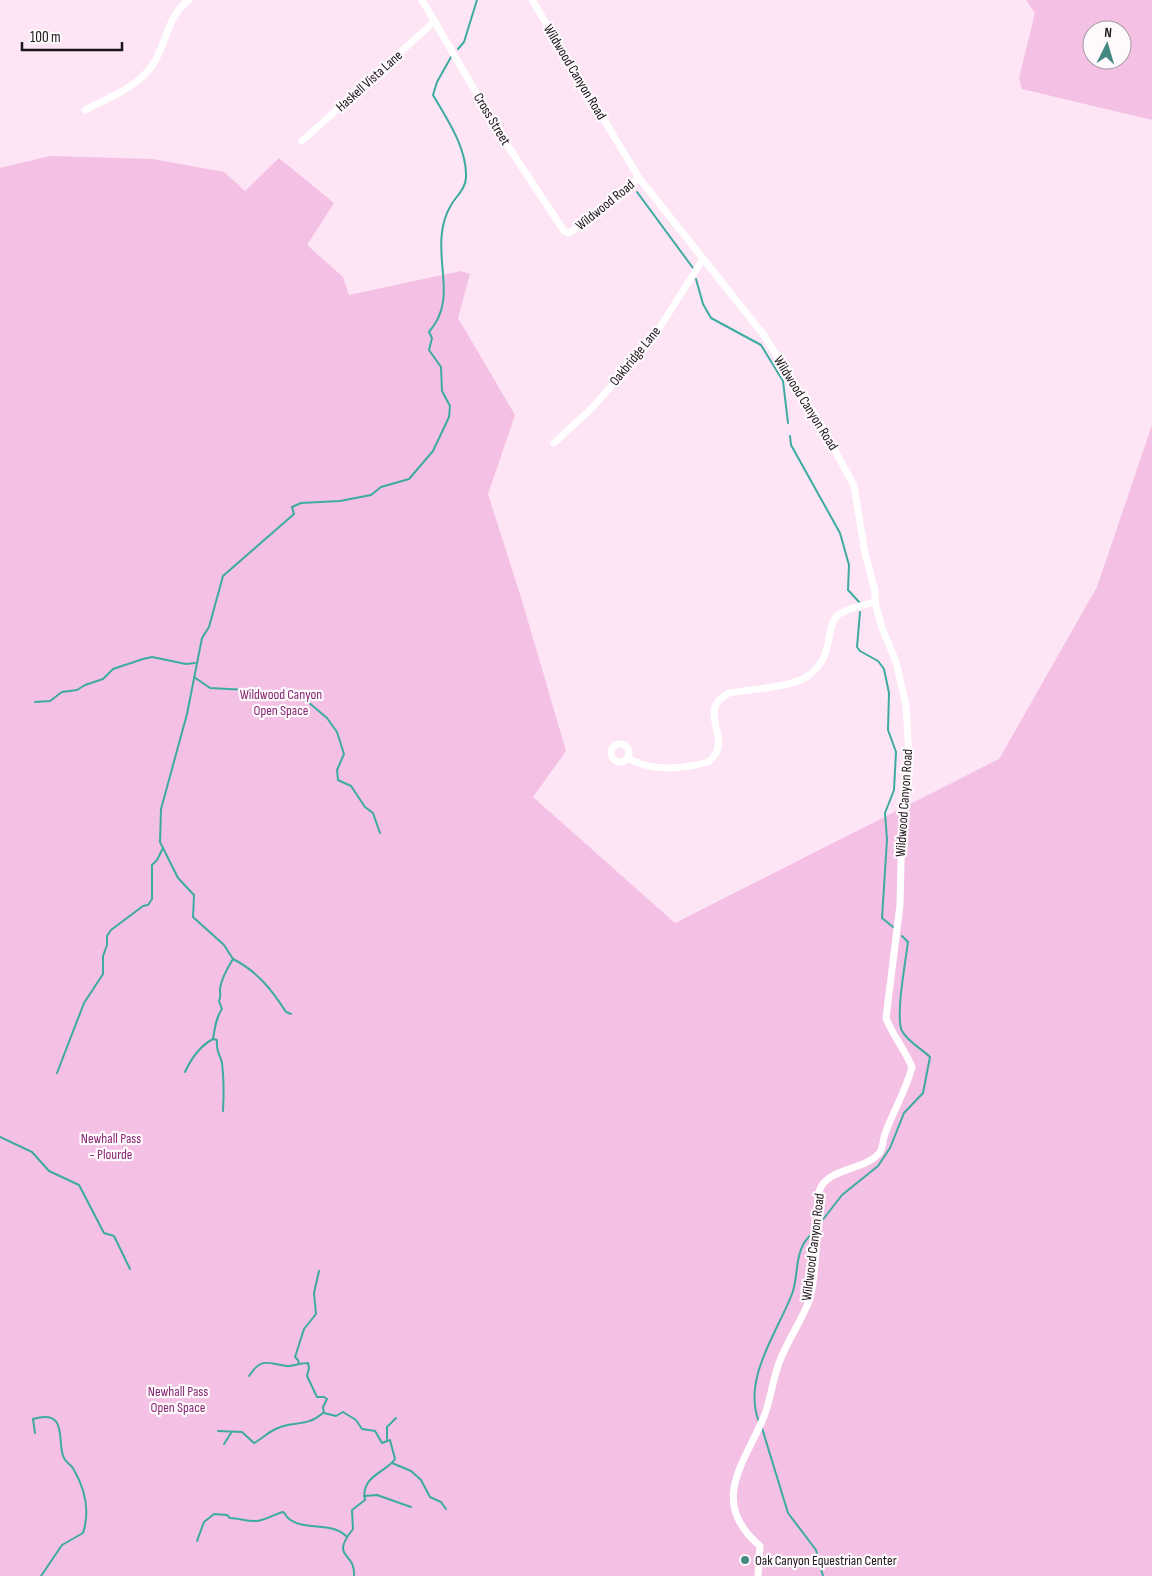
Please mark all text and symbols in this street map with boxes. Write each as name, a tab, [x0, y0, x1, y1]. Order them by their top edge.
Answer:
scale bar	[22, 20, 122, 52]
north arrow	[1082, 20, 1132, 70]
street label: Wildwood Canyon Road	[540, 21, 610, 123]
text: N	[1104, 24, 1113, 41]
text: 100 m	[30, 28, 61, 47]
street label: Haskell Vista Lane	[332, 47, 406, 115]
street label: Cross Street	[470, 90, 514, 148]
street label: Wildwood Road	[572, 176, 638, 234]
street label: Oakbridge Lane	[606, 323, 664, 389]
street label: Wildwood Canyon Road	[770, 353, 842, 454]
park label: Wildwood Canyon Open Space	[240, 686, 322, 719]
street label: Wildwood Canyon Road	[892, 748, 916, 858]
park label: Newhall Pass - Plourde	[81, 1130, 141, 1163]
street label: Wildwood Canyon Road	[798, 1192, 828, 1302]
park label: Newhall Pass Open Space	[148, 1383, 208, 1416]
place label: Oak Canyon Equestrian Center	[755, 1552, 897, 1569]
marker: Oak Canyon Equestrian Center	[739, 1554, 751, 1566]

